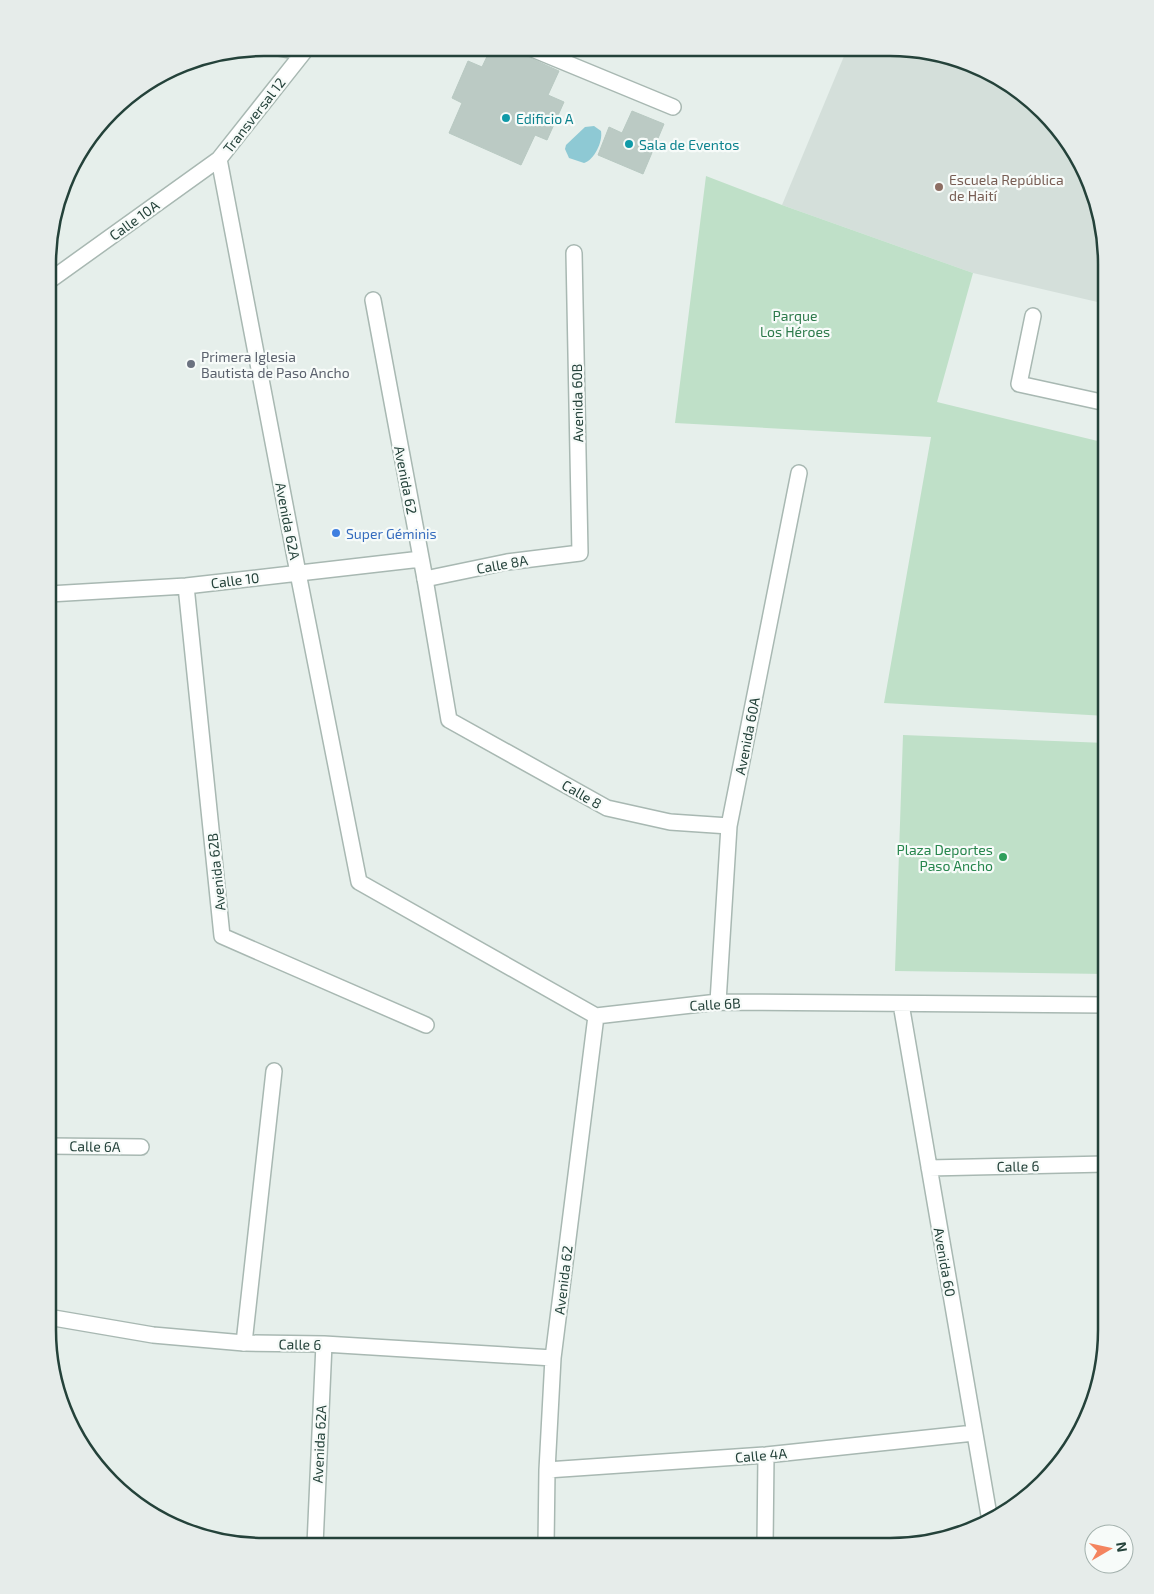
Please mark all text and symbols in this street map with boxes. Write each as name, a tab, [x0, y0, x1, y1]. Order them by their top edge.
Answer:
street label: Transversal 12	[219, 74, 289, 156]
place label: Edificio A	[516, 110, 574, 127]
marker: Edificio A	[500, 112, 512, 124]
place label: Sala de Eventos	[639, 136, 739, 153]
marker: Sala de Eventos	[623, 138, 635, 150]
place label: Escuela República de Haití	[949, 171, 1064, 204]
marker: Escuela República de Haití	[933, 181, 945, 193]
street label: Calle 10A	[106, 196, 162, 244]
park label: Parque Los Héroes	[760, 307, 830, 340]
place label: Primera Iglesia Bautista de Paso Ancho	[201, 348, 350, 381]
marker: Primera Iglesia Bautista de Paso Ancho	[185, 358, 197, 370]
street label: Avenida 60B	[568, 363, 586, 443]
street label: Avenida 62	[391, 444, 421, 516]
street label: Avenida 62A	[272, 481, 304, 561]
place label: Super Géminis	[346, 525, 437, 542]
marker: Super Géminis	[330, 527, 342, 539]
street label: Calle 8A	[475, 551, 529, 577]
street label: Calle 10	[210, 569, 260, 591]
street label: Avenida 60A	[731, 695, 763, 776]
street label: Calle 8	[559, 776, 605, 812]
street label: Avenida 62B	[203, 832, 229, 912]
place label: Plaza Deportes Paso Ancho	[896, 841, 993, 874]
marker: Plaza Deportes Paso Ancho	[997, 851, 1009, 863]
street label: Calle 6B	[689, 994, 741, 1014]
street label: Calle 6A	[69, 1137, 121, 1155]
street label: Calle 6	[997, 1157, 1039, 1175]
street label: Avenida 60	[931, 1226, 959, 1298]
street label: Avenida 62	[550, 1244, 576, 1316]
street label: Calle 6	[279, 1335, 321, 1353]
street label: Avenida 62A	[308, 1404, 330, 1484]
street label: Calle 4A	[734, 1444, 788, 1466]
north arrow	[1084, 1524, 1134, 1574]
text: N	[1113, 1541, 1132, 1553]

